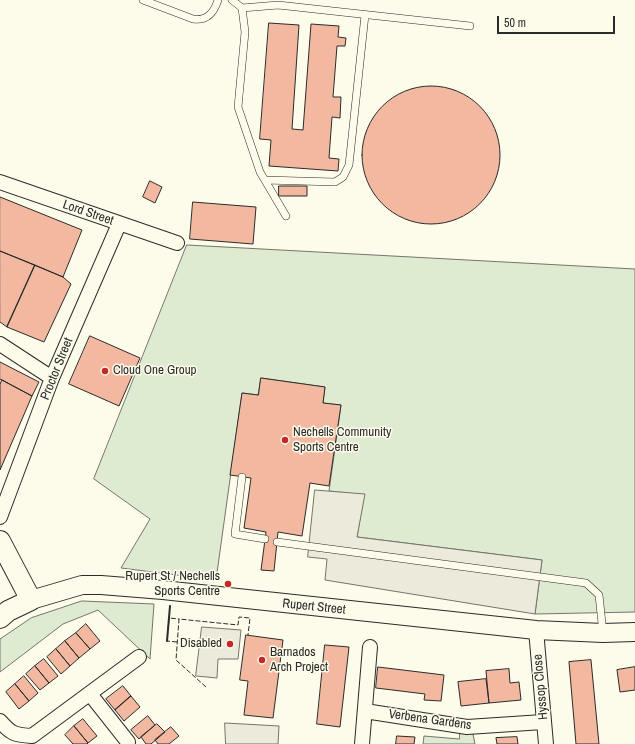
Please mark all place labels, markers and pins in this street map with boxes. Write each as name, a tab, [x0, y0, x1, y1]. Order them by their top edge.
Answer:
place label: Cloud One Group	[113, 363, 197, 379]
marker: Cloud One Group	[100, 366, 110, 376]
place label: Nechells Community Sports Centre	[293, 425, 391, 456]
marker: Nechells Community Sports Centre	[280, 435, 290, 445]
place label: Rupert St / Nechells Sports Centre	[125, 569, 220, 600]
marker: Rupert St / Nechells Sports Centre	[223, 579, 233, 589]
place label: Disabled	[180, 636, 222, 652]
marker: Disabled	[225, 639, 235, 649]
place label: Barnados Arch Project	[270, 645, 328, 676]
marker: Barnados Arch Project	[257, 655, 267, 665]

